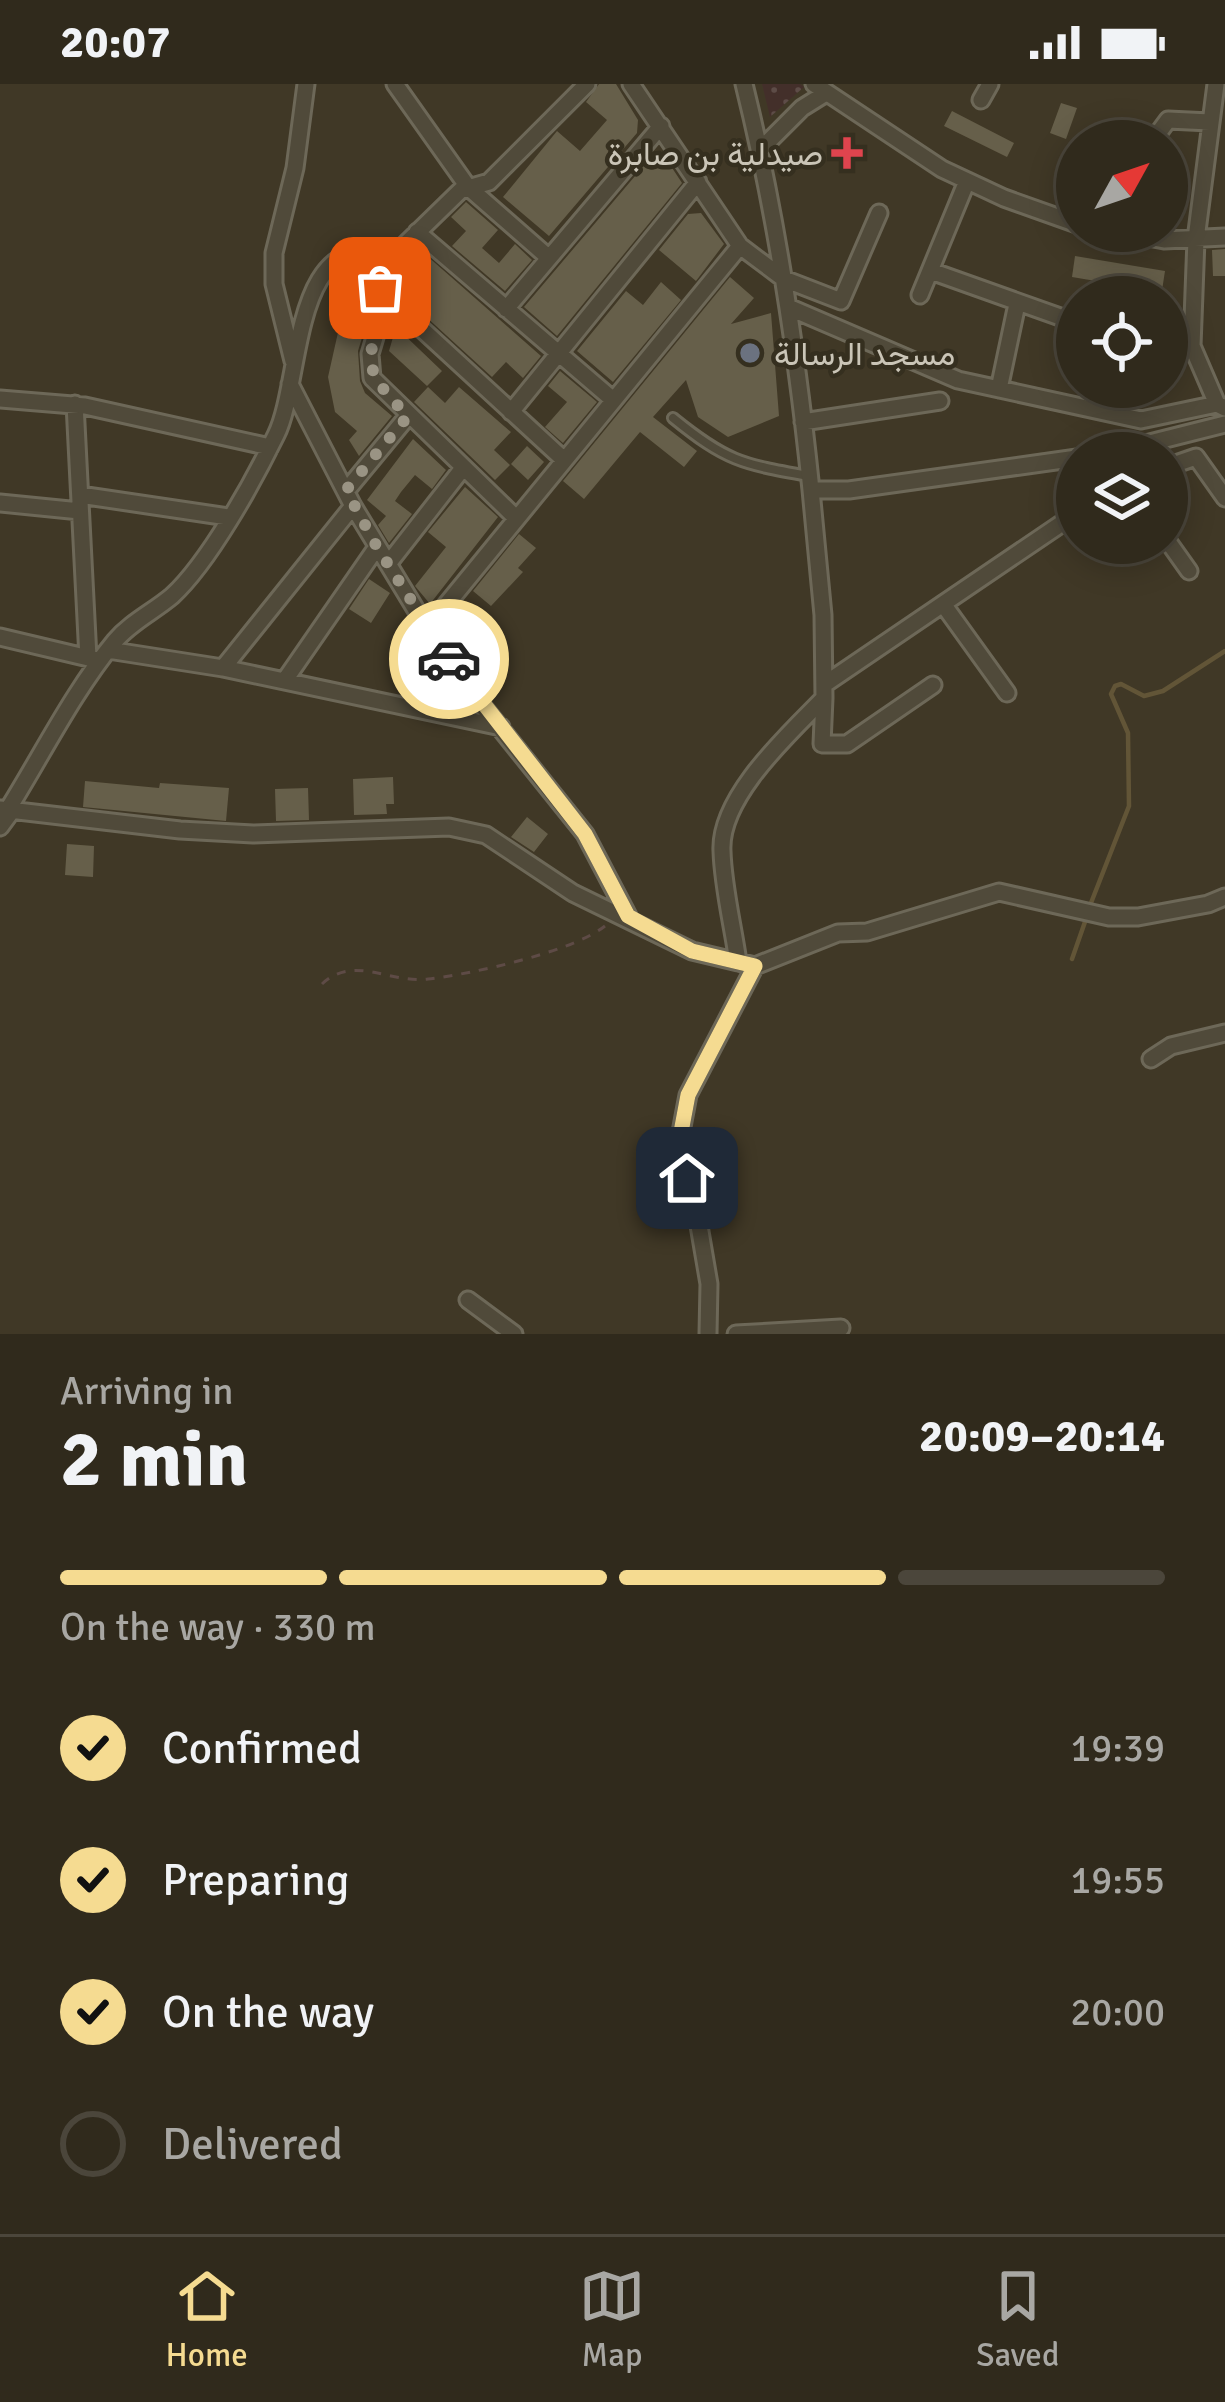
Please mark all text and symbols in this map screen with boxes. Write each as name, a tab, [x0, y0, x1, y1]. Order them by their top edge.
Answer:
text: 20:07	[60, 15, 170, 70]
north arrow	[1056, 120, 1188, 252]
map controls	[1056, 120, 1188, 564]
place label: صيدلية بن صابرة	[608, 134, 823, 175]
marker: صيدلية بن صابرة	[834, 140, 860, 166]
pin	[329, 237, 431, 339]
icon: bag	[347, 255, 413, 321]
button: locate	[1056, 276, 1188, 408]
place label: مسجد الرسالة	[774, 334, 955, 375]
marker: مسجد الرسالة	[737, 340, 763, 366]
button: layers	[1056, 432, 1188, 564]
courier	[389, 599, 509, 719]
icon: car	[416, 626, 482, 692]
pin	[636, 1127, 738, 1229]
icon: home	[654, 1145, 720, 1211]
text: Arriving in	[60, 1367, 234, 1415]
text: 20:09–20:14	[919, 1409, 1165, 1464]
text: 2 min	[60, 1412, 248, 1508]
text: On the way · 330 m	[60, 1603, 376, 1651]
icon: check	[60, 1715, 126, 1781]
text: Confirmed	[162, 1721, 362, 1776]
text: 19:39	[1070, 1724, 1165, 1772]
icon: check	[60, 1847, 126, 1913]
text: Preparing	[162, 1853, 350, 1908]
text: 19:55	[1070, 1856, 1165, 1904]
icon: check	[60, 1979, 126, 2045]
text: On the way	[162, 1985, 374, 2040]
text: 20:00	[1070, 1988, 1165, 2036]
text: Delivered	[162, 2117, 343, 2172]
tab: Home	[166, 2263, 248, 2376]
tab: Map	[579, 2263, 645, 2376]
tab: Saved	[976, 2263, 1059, 2376]

